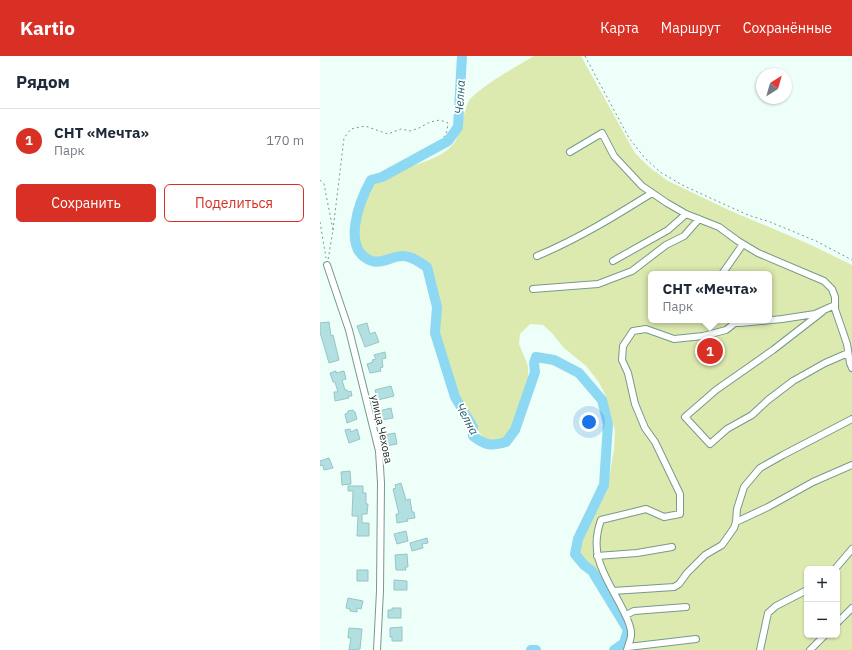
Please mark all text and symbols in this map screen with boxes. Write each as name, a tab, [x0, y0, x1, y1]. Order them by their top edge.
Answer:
text: Kartio	[20, 16, 75, 40]
text: Карта	[600, 19, 639, 37]
text: Маршрут	[661, 19, 721, 37]
text: Сохранённые	[743, 19, 832, 37]
north arrow	[756, 68, 792, 104]
text: Рядом	[16, 71, 70, 93]
water label: Челна	[451, 80, 468, 114]
text: СНТ «Мечта»	[54, 123, 149, 142]
text: 1	[25, 132, 33, 149]
text: 170 m	[266, 132, 304, 149]
text: Парк	[54, 142, 85, 159]
button: Сохранить	[16, 184, 156, 222]
button: Поделиться	[164, 184, 304, 222]
popup	[648, 271, 772, 323]
text: СНТ «Мечта»	[663, 279, 757, 298]
text: Парк	[663, 298, 693, 315]
pin: 1	[697, 336, 723, 366]
street label: улица Чехова	[368, 393, 396, 465]
water label: Челна	[453, 400, 482, 437]
your location	[579, 412, 599, 432]
map controls	[804, 566, 840, 638]
button: +	[804, 566, 840, 602]
button: −	[804, 602, 840, 638]

